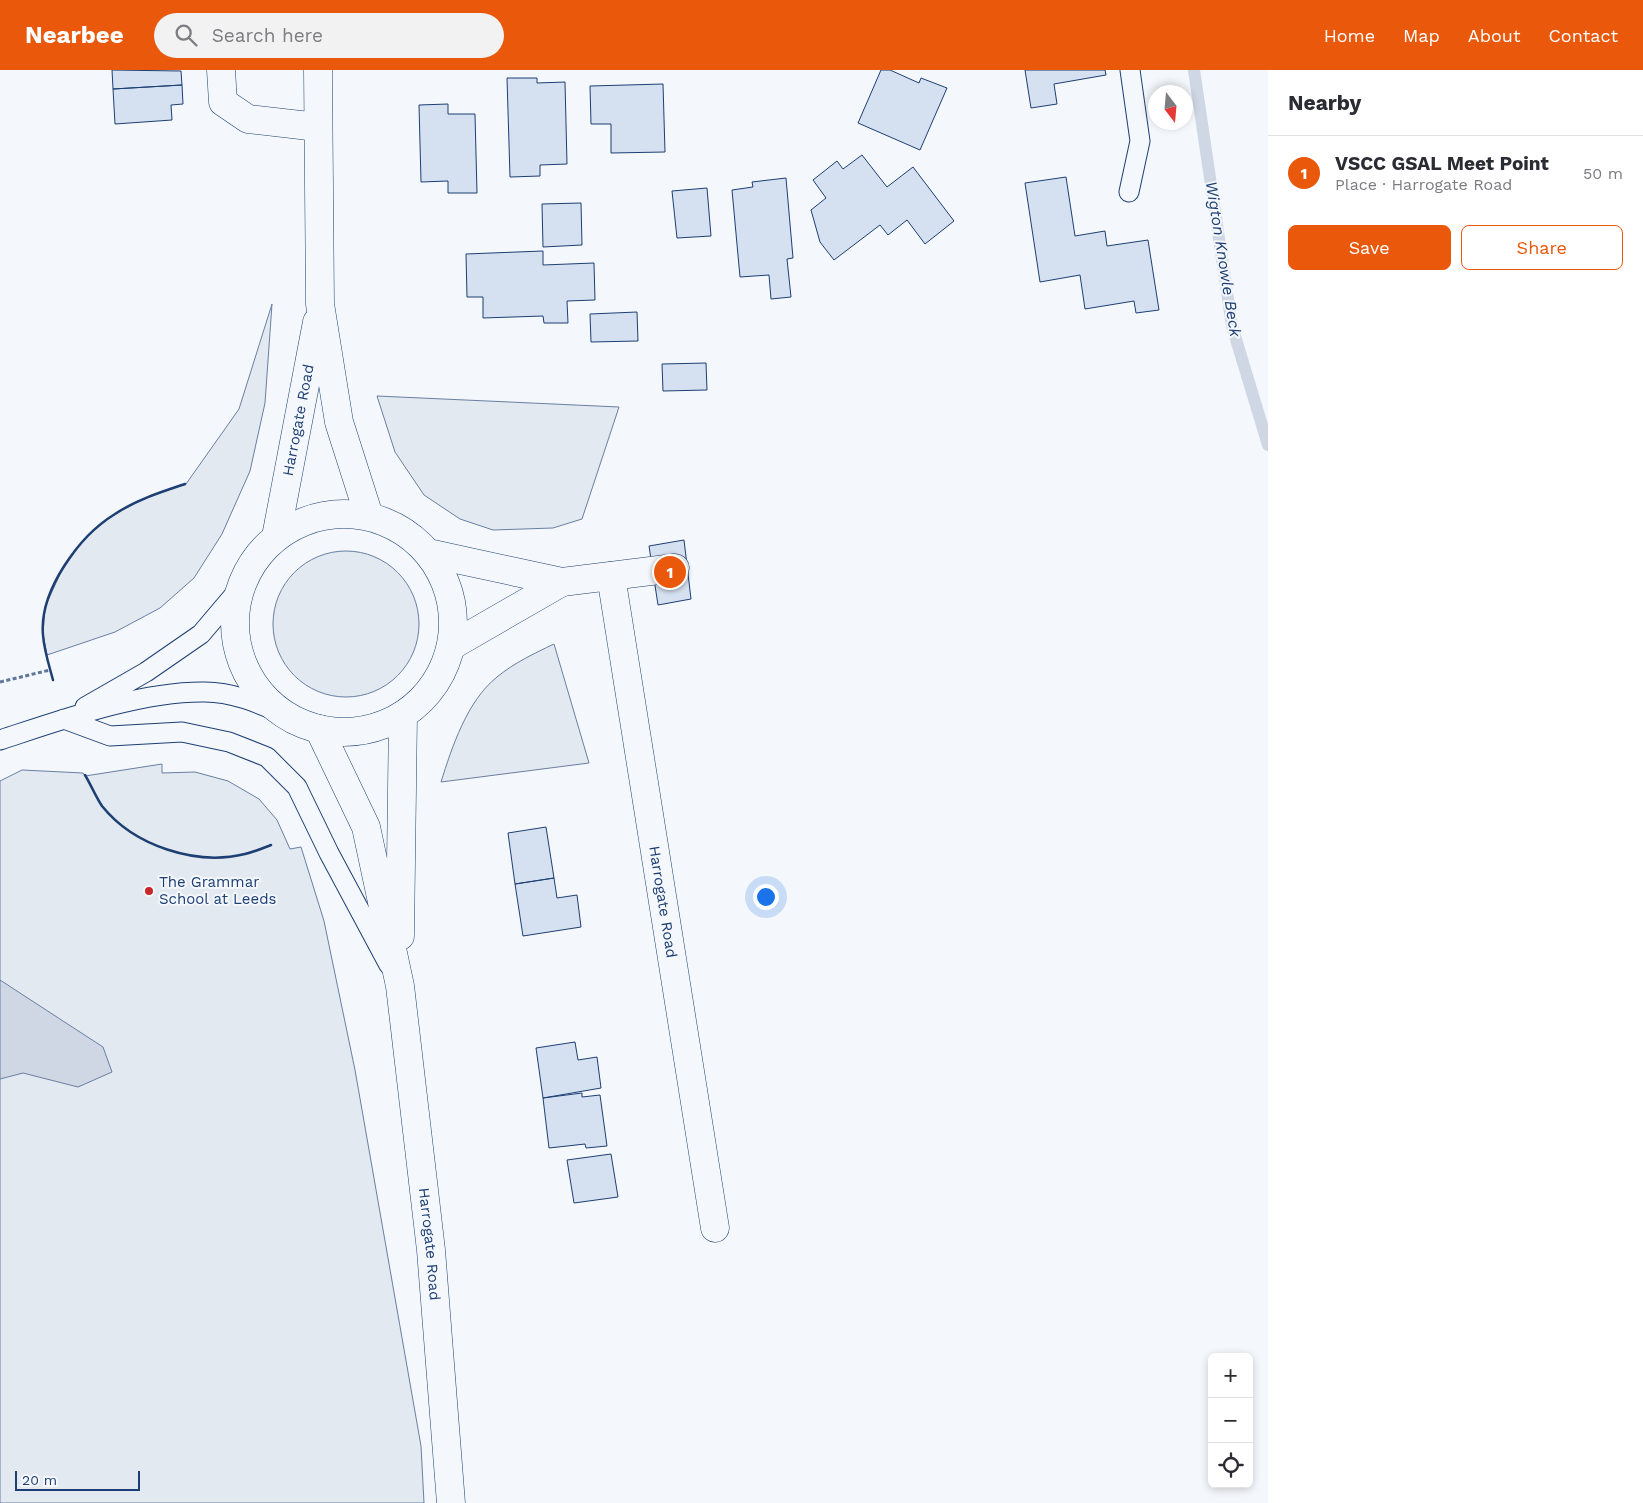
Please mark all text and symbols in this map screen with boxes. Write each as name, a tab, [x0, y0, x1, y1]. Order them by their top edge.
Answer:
search box	[154, 13, 504, 58]
text: Nearbee	[25, 21, 124, 49]
icon: search	[172, 21, 200, 49]
text: Search here	[212, 24, 323, 47]
text: Home	[1324, 25, 1375, 46]
text: Map	[1403, 25, 1440, 46]
text: About	[1468, 25, 1520, 46]
text: Contact	[1548, 25, 1618, 46]
north arrow	[1148, 85, 1193, 130]
text: Nearby	[1288, 90, 1361, 115]
text: VSCC GSAL Meet Point	[1335, 152, 1549, 175]
text: 1	[1301, 164, 1307, 183]
text: 50 m	[1583, 164, 1623, 183]
text: Place · Harrogate Road	[1335, 175, 1512, 194]
water label: Wigton Knowle Beck	[1202, 180, 1245, 339]
button: Save	[1288, 225, 1451, 270]
button: Share	[1461, 225, 1623, 270]
street label: Harrogate Road	[279, 363, 318, 477]
pin: 1	[654, 553, 686, 591]
street label: Harrogate Road	[645, 844, 681, 959]
place label: The Grammar School at Leeds	[159, 873, 277, 908]
your location	[753, 884, 779, 910]
marker: The Grammar School at Leeds	[143, 885, 155, 897]
street label: Harrogate Road	[415, 1187, 444, 1301]
map controls	[1208, 1353, 1253, 1488]
button: +	[1208, 1353, 1253, 1398]
button: −	[1208, 1398, 1253, 1443]
button: locate	[1208, 1443, 1253, 1488]
scale bar	[15, 1468, 140, 1491]
text: 20 m	[22, 1472, 57, 1488]

